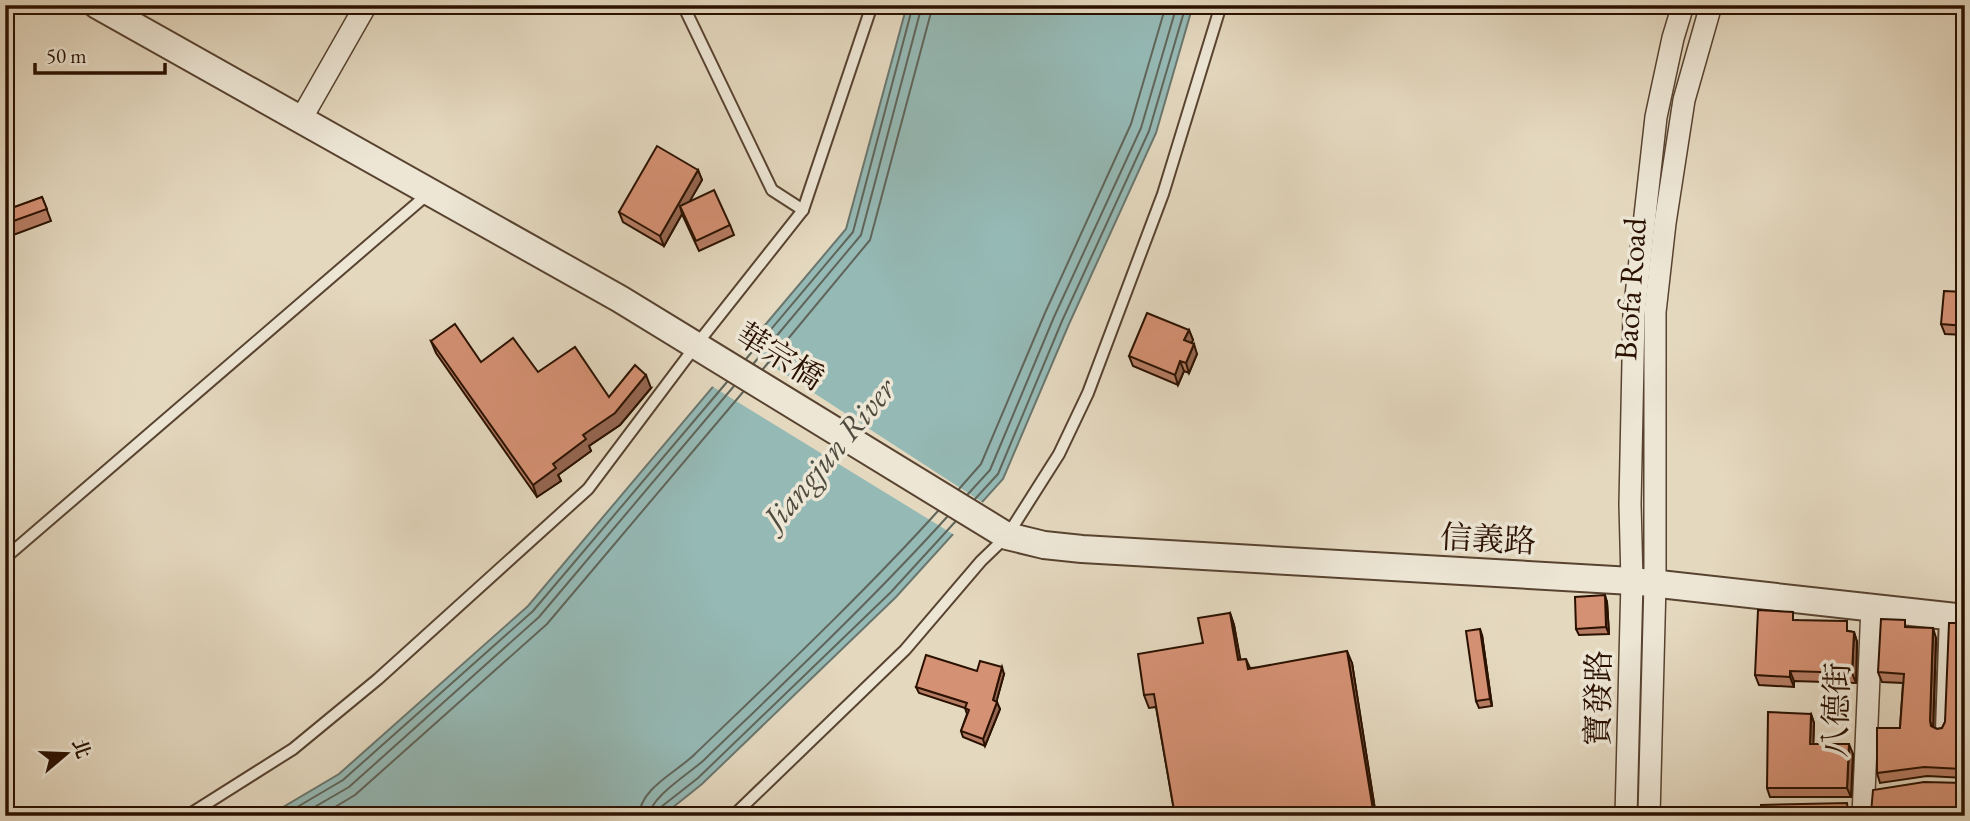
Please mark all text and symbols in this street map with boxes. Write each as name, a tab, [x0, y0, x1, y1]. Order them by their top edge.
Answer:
scale bar	[35, 32, 164, 76]
text: 50 m	[46, 42, 87, 69]
street label: Baofa Road	[1604, 215, 1656, 362]
street label: 華宗橋	[728, 313, 832, 399]
water label: Jiangjun River	[749, 367, 906, 543]
street label: 信義路	[1439, 516, 1537, 562]
street label: 寶發路	[1576, 650, 1620, 746]
street label: 八德街	[1813, 661, 1859, 759]
north arrow	[32, 720, 102, 790]
text: 北	[67, 736, 97, 762]

